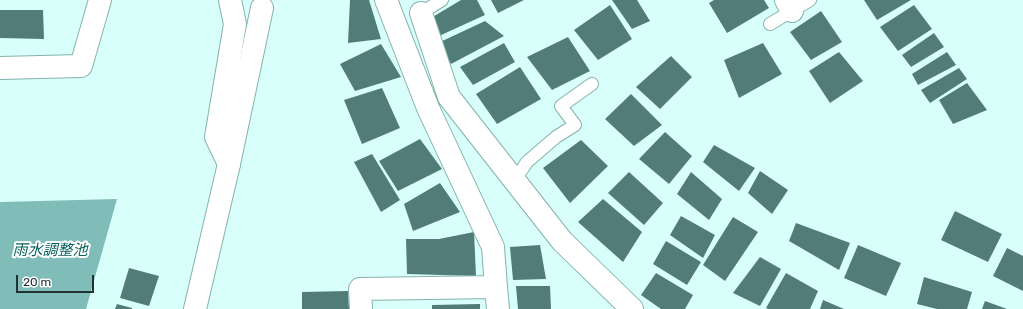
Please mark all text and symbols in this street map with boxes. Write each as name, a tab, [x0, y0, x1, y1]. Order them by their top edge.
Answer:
water label: 雨水調整池	[13, 242, 87, 260]
scale bar	[18, 267, 96, 293]
text: 20 m	[23, 275, 51, 289]

